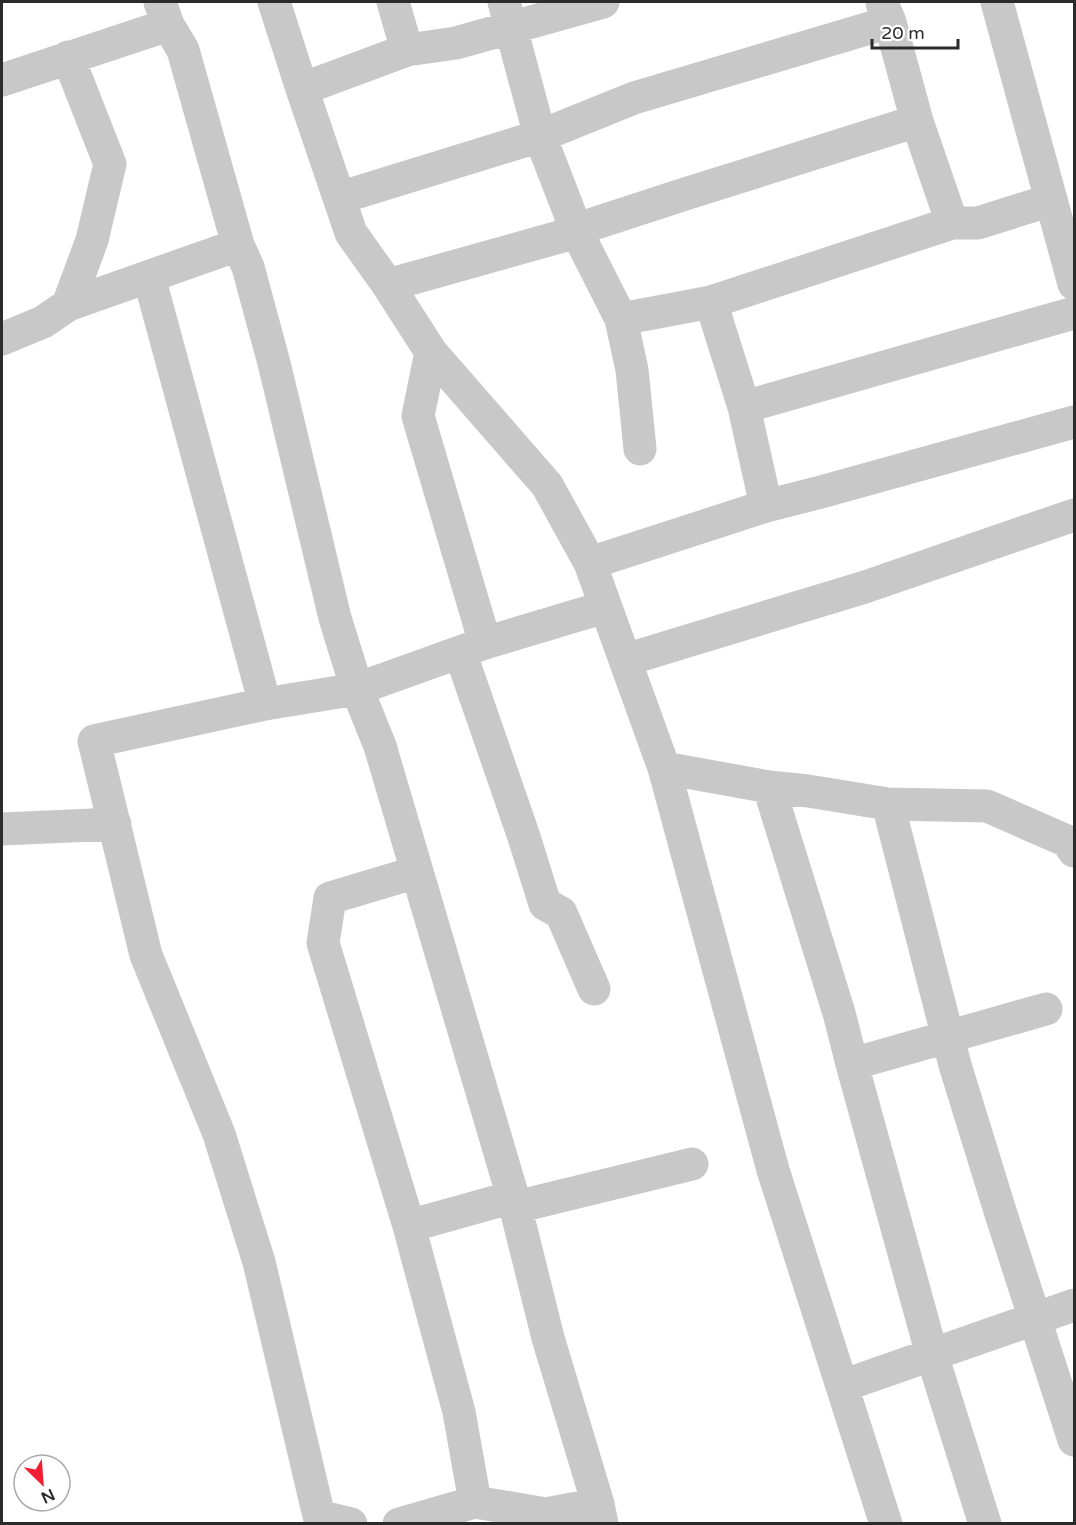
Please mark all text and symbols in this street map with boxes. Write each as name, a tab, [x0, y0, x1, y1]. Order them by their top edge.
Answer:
scale bar	[872, 12, 958, 50]
text: 20 m	[881, 22, 925, 44]
north arrow	[12, 1453, 72, 1513]
text: N	[38, 1484, 58, 1507]

